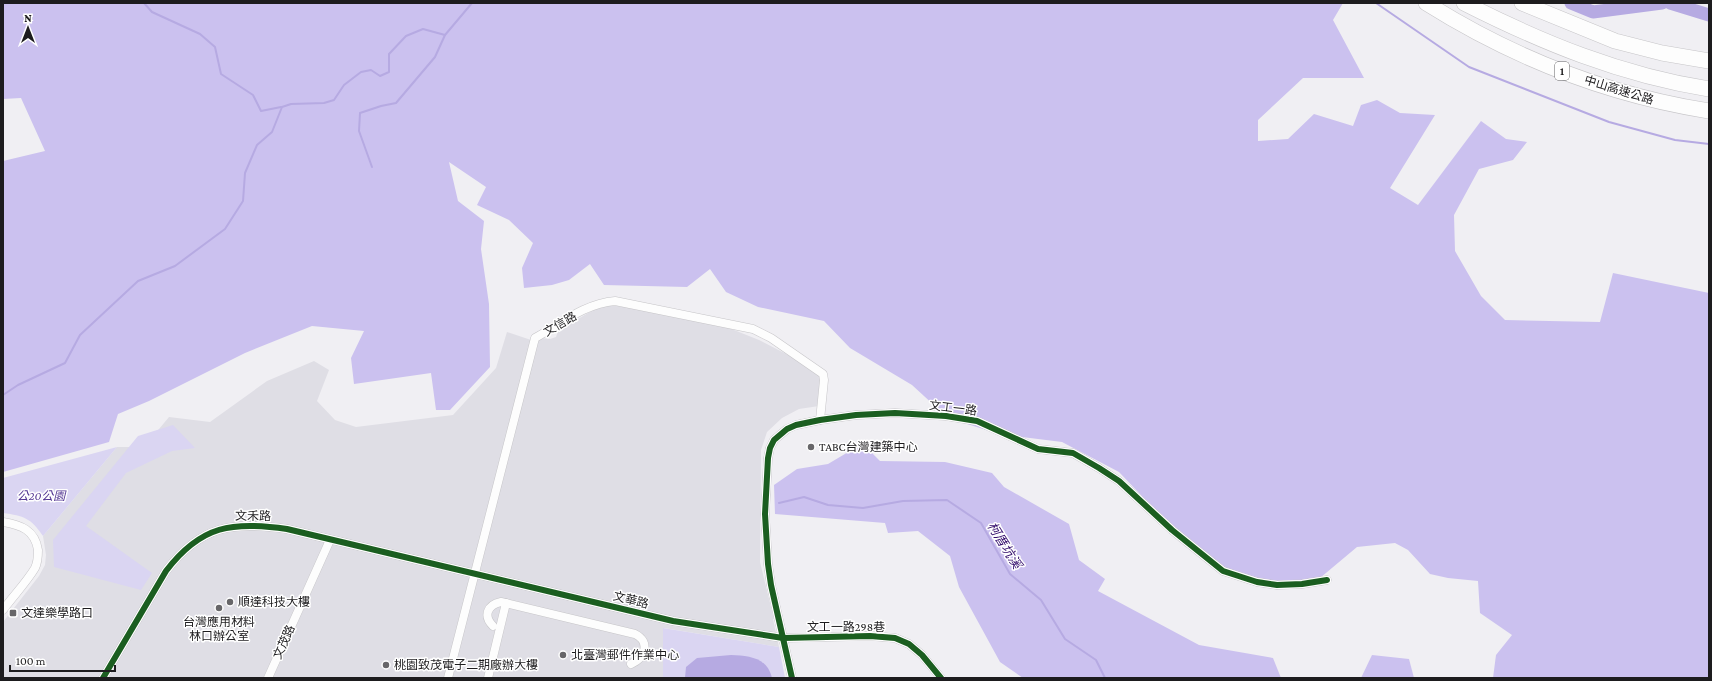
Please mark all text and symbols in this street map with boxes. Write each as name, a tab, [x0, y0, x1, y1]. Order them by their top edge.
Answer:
north arrow	[8, 8, 48, 48]
text: N	[24, 12, 32, 24]
road number: 1	[1555, 62, 1569, 80]
street label: 中山高速公路	[1583, 73, 1655, 107]
street label: 文信路	[541, 309, 579, 339]
street label: 文工一路	[928, 398, 978, 418]
place label: TABC台灣建築中心	[819, 440, 918, 454]
marker: TABC台灣建築中心	[806, 442, 816, 452]
park label: 公20公園	[17, 489, 67, 503]
street label: 文禾路	[235, 509, 271, 523]
water label: 柯厝坑溪	[984, 519, 1026, 573]
street label: 文華路	[612, 589, 650, 611]
place label: 順達科技大樓	[238, 595, 310, 609]
marker: 順達科技大樓	[225, 597, 235, 607]
marker: 台灣應用材料 林口辦公室	[214, 603, 224, 613]
place label: 文達樂學路口	[21, 606, 93, 620]
marker: 文達樂學路口	[8, 608, 18, 618]
place label: 台灣應用材料 林口辦公室	[183, 615, 255, 643]
street label: 文工一路298巷	[807, 620, 885, 634]
street label: 文茂路	[270, 623, 298, 661]
scale bar	[10, 647, 115, 673]
place label: 北臺灣郵件作業中心	[571, 648, 679, 662]
marker: 北臺灣郵件作業中心	[558, 650, 568, 660]
text: 100 m	[16, 654, 46, 668]
place label: 桃園致茂電子二期廠辦大樓	[394, 658, 538, 672]
marker: 桃園致茂電子二期廠辦大樓	[381, 660, 391, 670]

